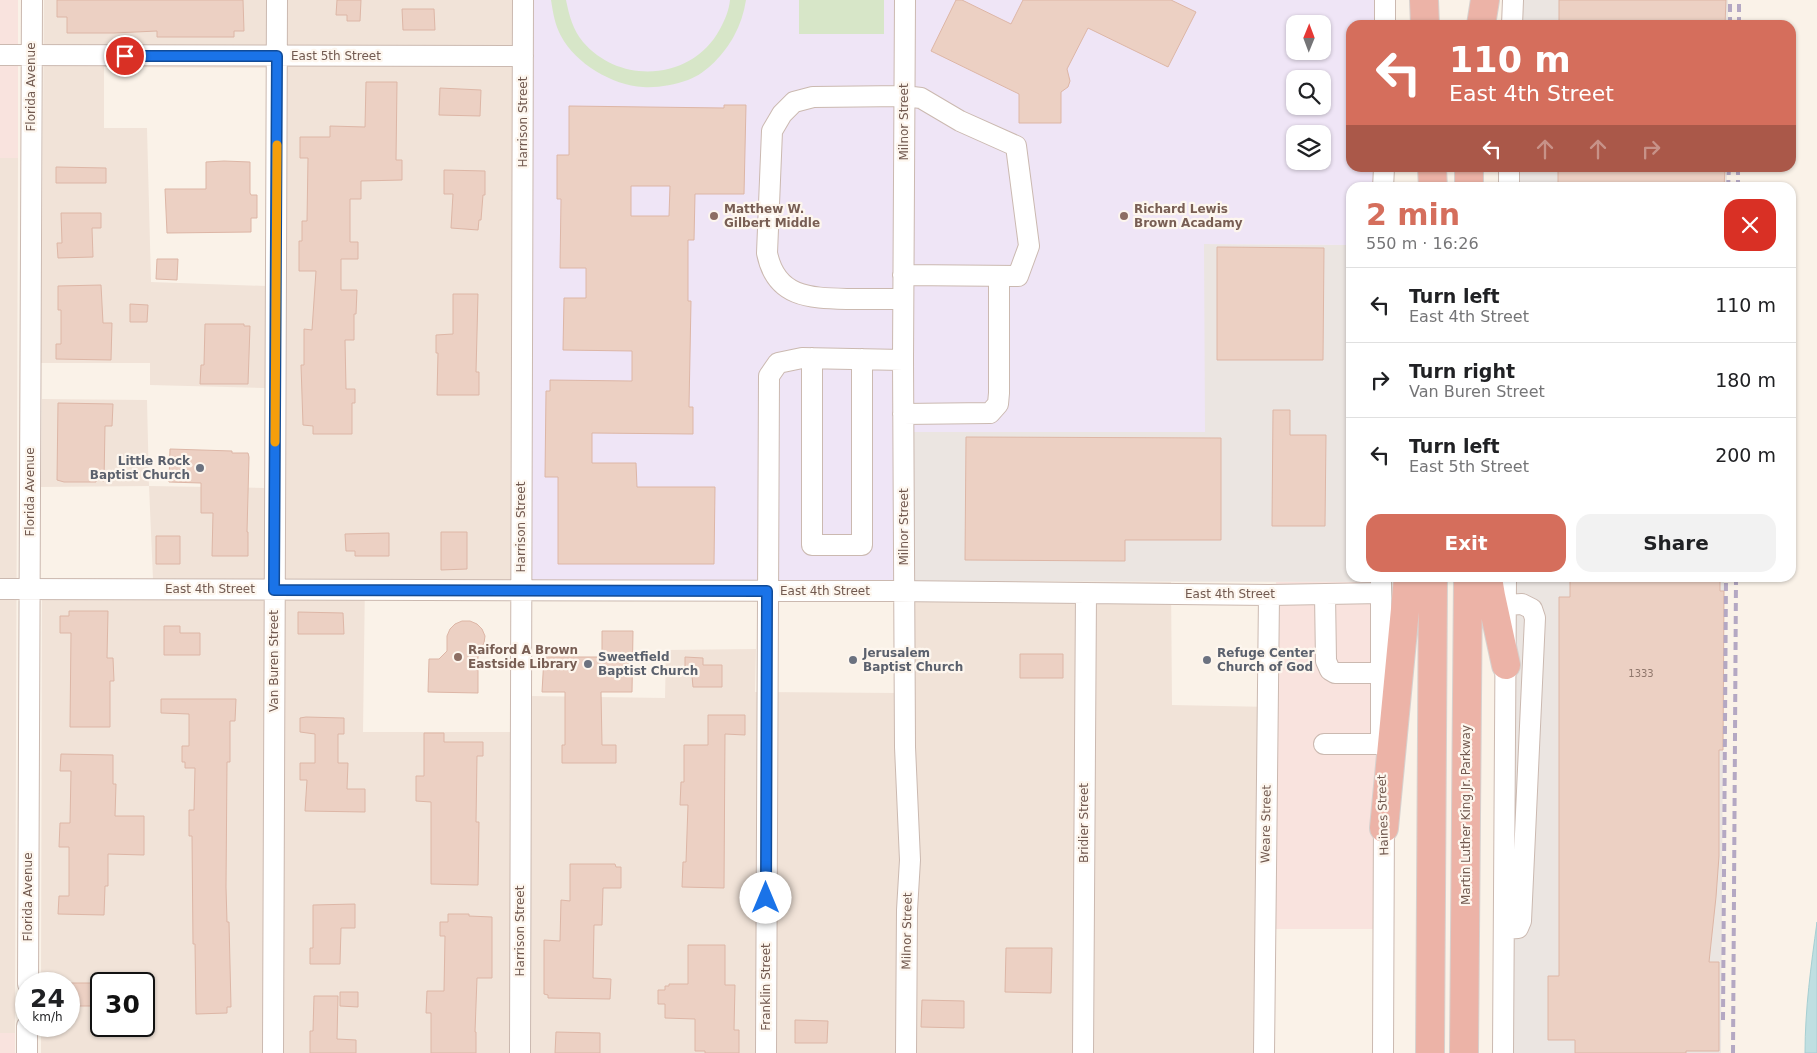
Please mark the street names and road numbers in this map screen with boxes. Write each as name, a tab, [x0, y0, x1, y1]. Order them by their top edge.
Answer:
street label: Florida Avenue	[24, 42, 38, 132]
street label: East 5th Street	[291, 49, 381, 63]
street label: Harrison Street	[516, 76, 530, 167]
street label: Milnor Street	[897, 83, 911, 161]
street label: Florida Avenue	[23, 447, 37, 537]
street label: Harrison Street	[514, 481, 528, 572]
street label: Milnor Street	[897, 488, 911, 566]
street label: East 4th Street	[165, 582, 255, 596]
street label: East 4th Street	[780, 584, 870, 598]
street label: East 4th Street	[1185, 587, 1275, 601]
street label: Van Buren Street	[267, 610, 281, 712]
street label: Martin Luther King Jr. Parkway	[1459, 725, 1473, 905]
street label: Haines Street	[1375, 774, 1391, 856]
street label: Bridier Street	[1077, 783, 1091, 863]
street label: Weare Street	[1258, 784, 1274, 863]
street label: Florida Avenue	[21, 852, 35, 942]
street label: Harrison Street	[513, 885, 527, 976]
street label: Milnor Street	[899, 892, 915, 970]
street label: Franklin Street	[759, 943, 773, 1031]

